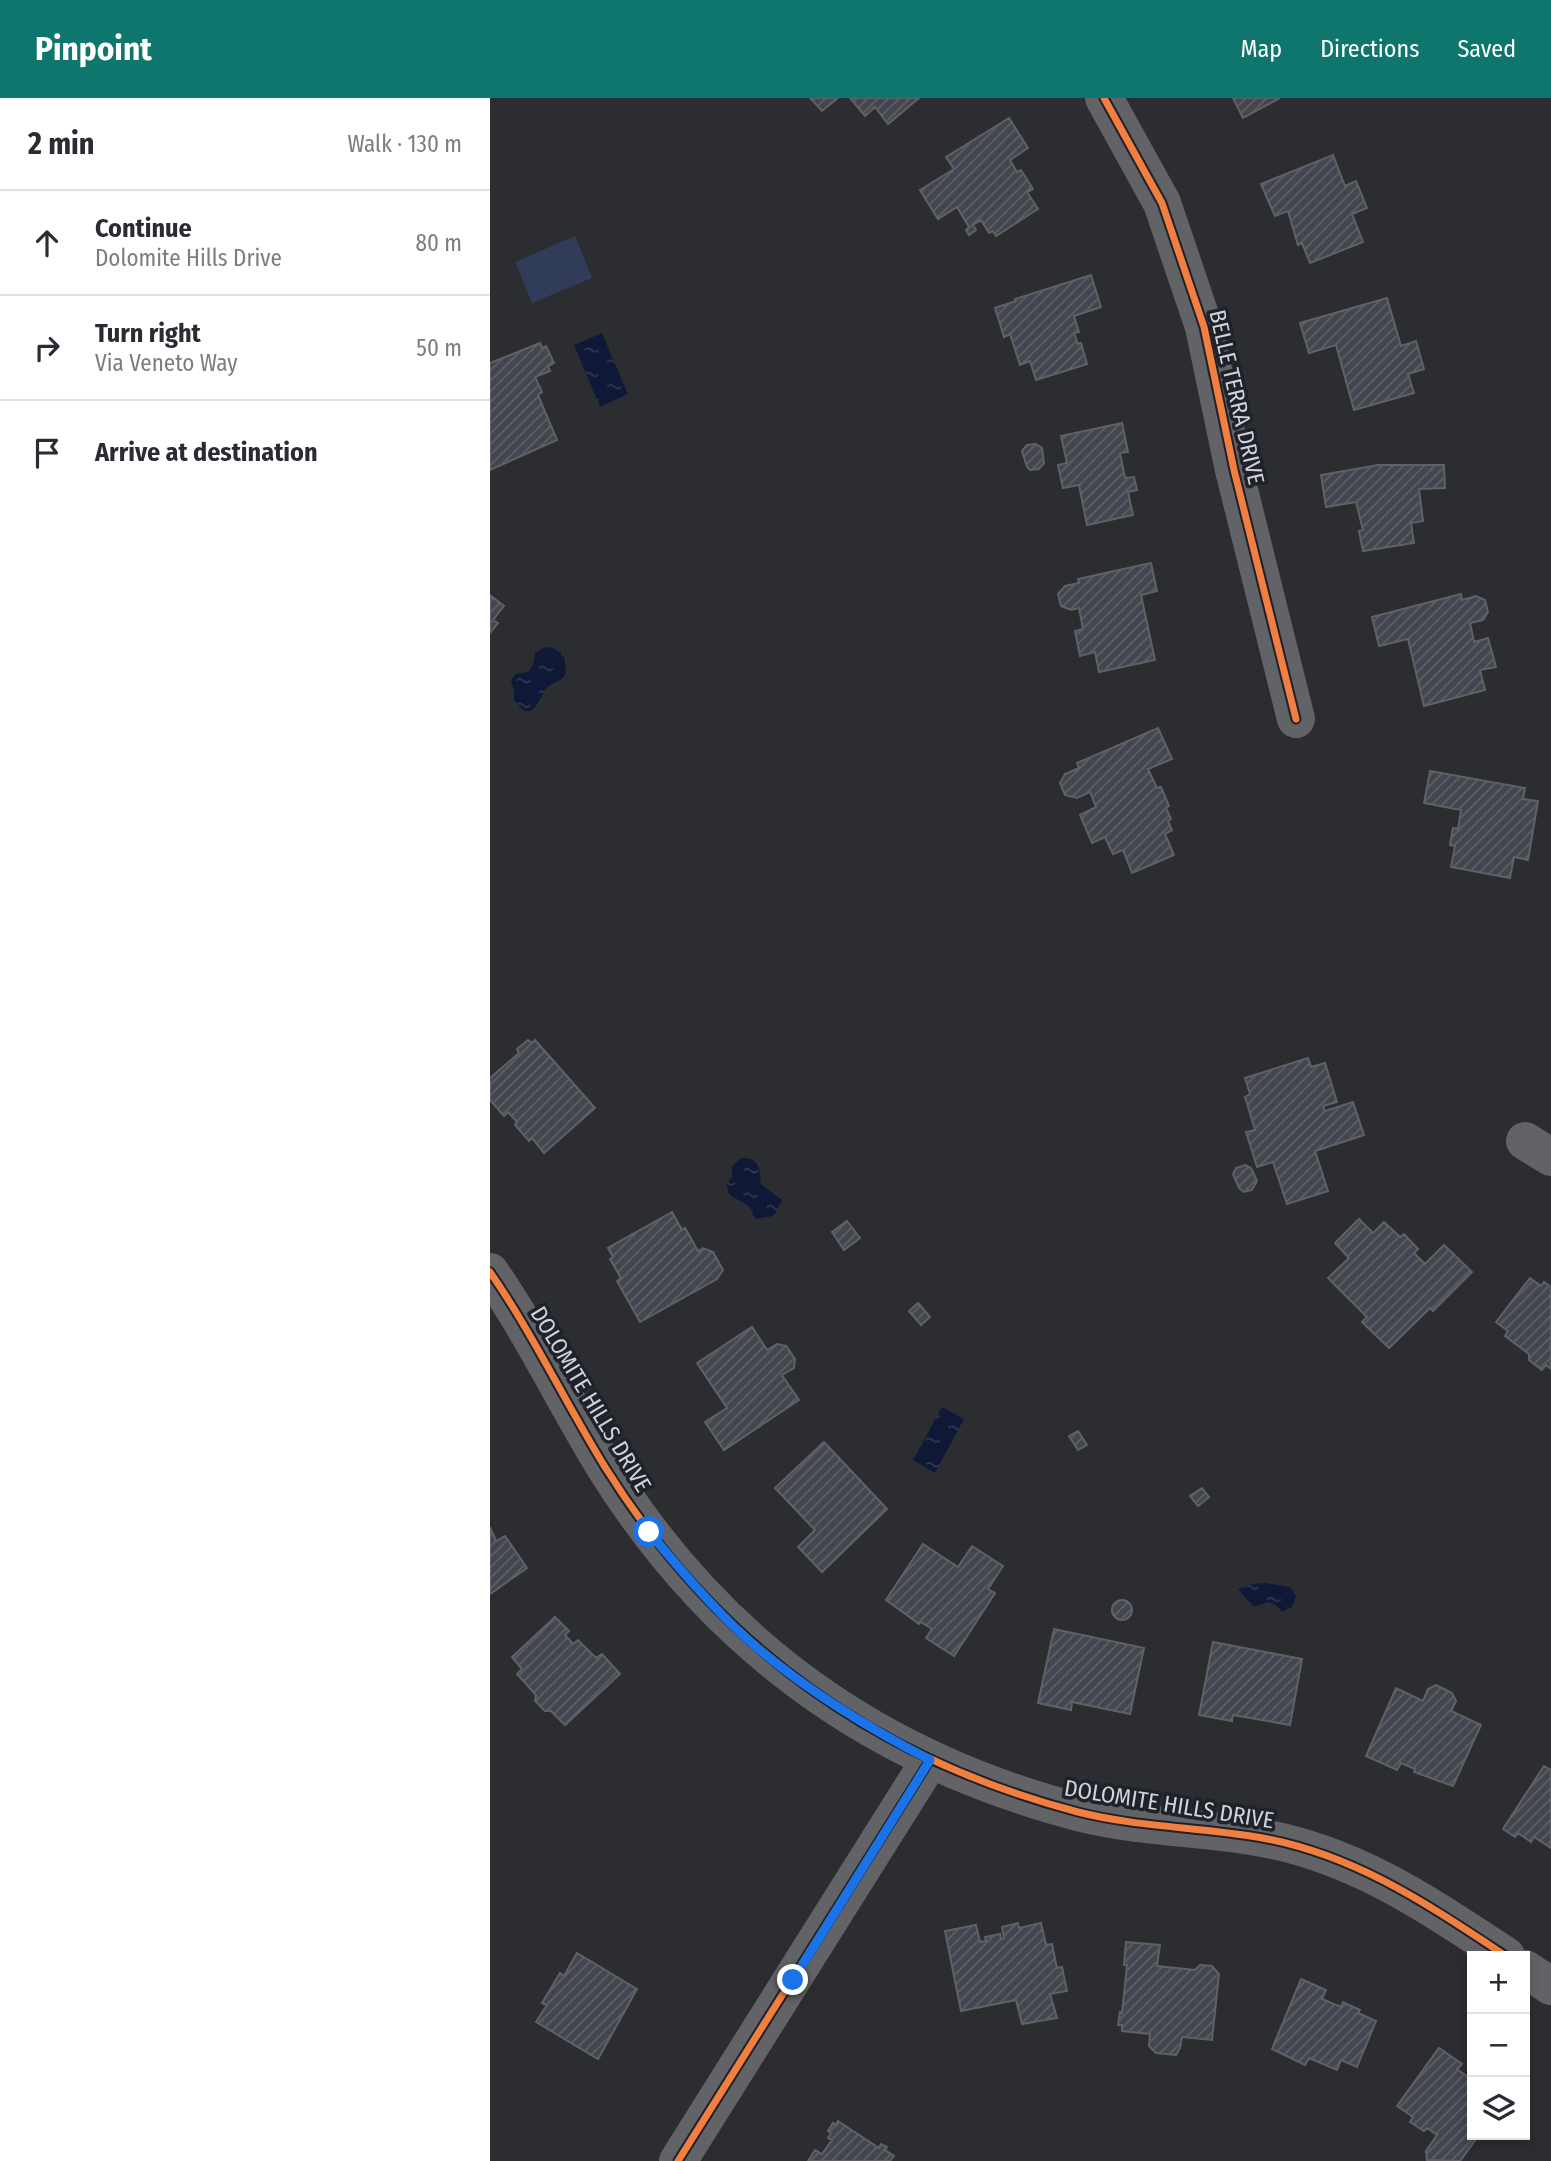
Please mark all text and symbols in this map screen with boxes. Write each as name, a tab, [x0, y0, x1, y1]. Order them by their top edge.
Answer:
text: Pinpoint	[35, 29, 152, 69]
text: Map	[1241, 35, 1282, 63]
text: Directions	[1320, 35, 1419, 63]
text: Saved	[1457, 35, 1516, 63]
text: 2 min	[28, 126, 95, 162]
text: Walk · 130 m	[348, 130, 462, 158]
text: Continue	[95, 213, 192, 244]
icon: ahead	[28, 224, 66, 262]
text: 80 m	[415, 229, 462, 257]
text: Dolomite Hills Drive	[95, 244, 282, 272]
street label: BELLE TERRA DRIVE	[1203, 307, 1271, 487]
text: Turn right	[95, 318, 201, 349]
icon: right	[28, 329, 66, 367]
text: 50 m	[416, 334, 462, 362]
text: Via Veneto Way	[95, 349, 238, 377]
icon: arrive	[28, 434, 66, 472]
text: Arrive at destination	[95, 437, 318, 468]
street label: DOLOMITE HILLS DRIVE	[524, 1301, 658, 1497]
route start	[633, 1516, 664, 1547]
street label: DOLOMITE HILLS DRIVE	[1062, 1774, 1276, 1834]
map controls	[1467, 1951, 1530, 2140]
button: +	[1467, 1951, 1530, 2014]
route end	[777, 1964, 808, 1995]
button: −	[1467, 2014, 1530, 2077]
button: layers	[1467, 2077, 1530, 2140]

